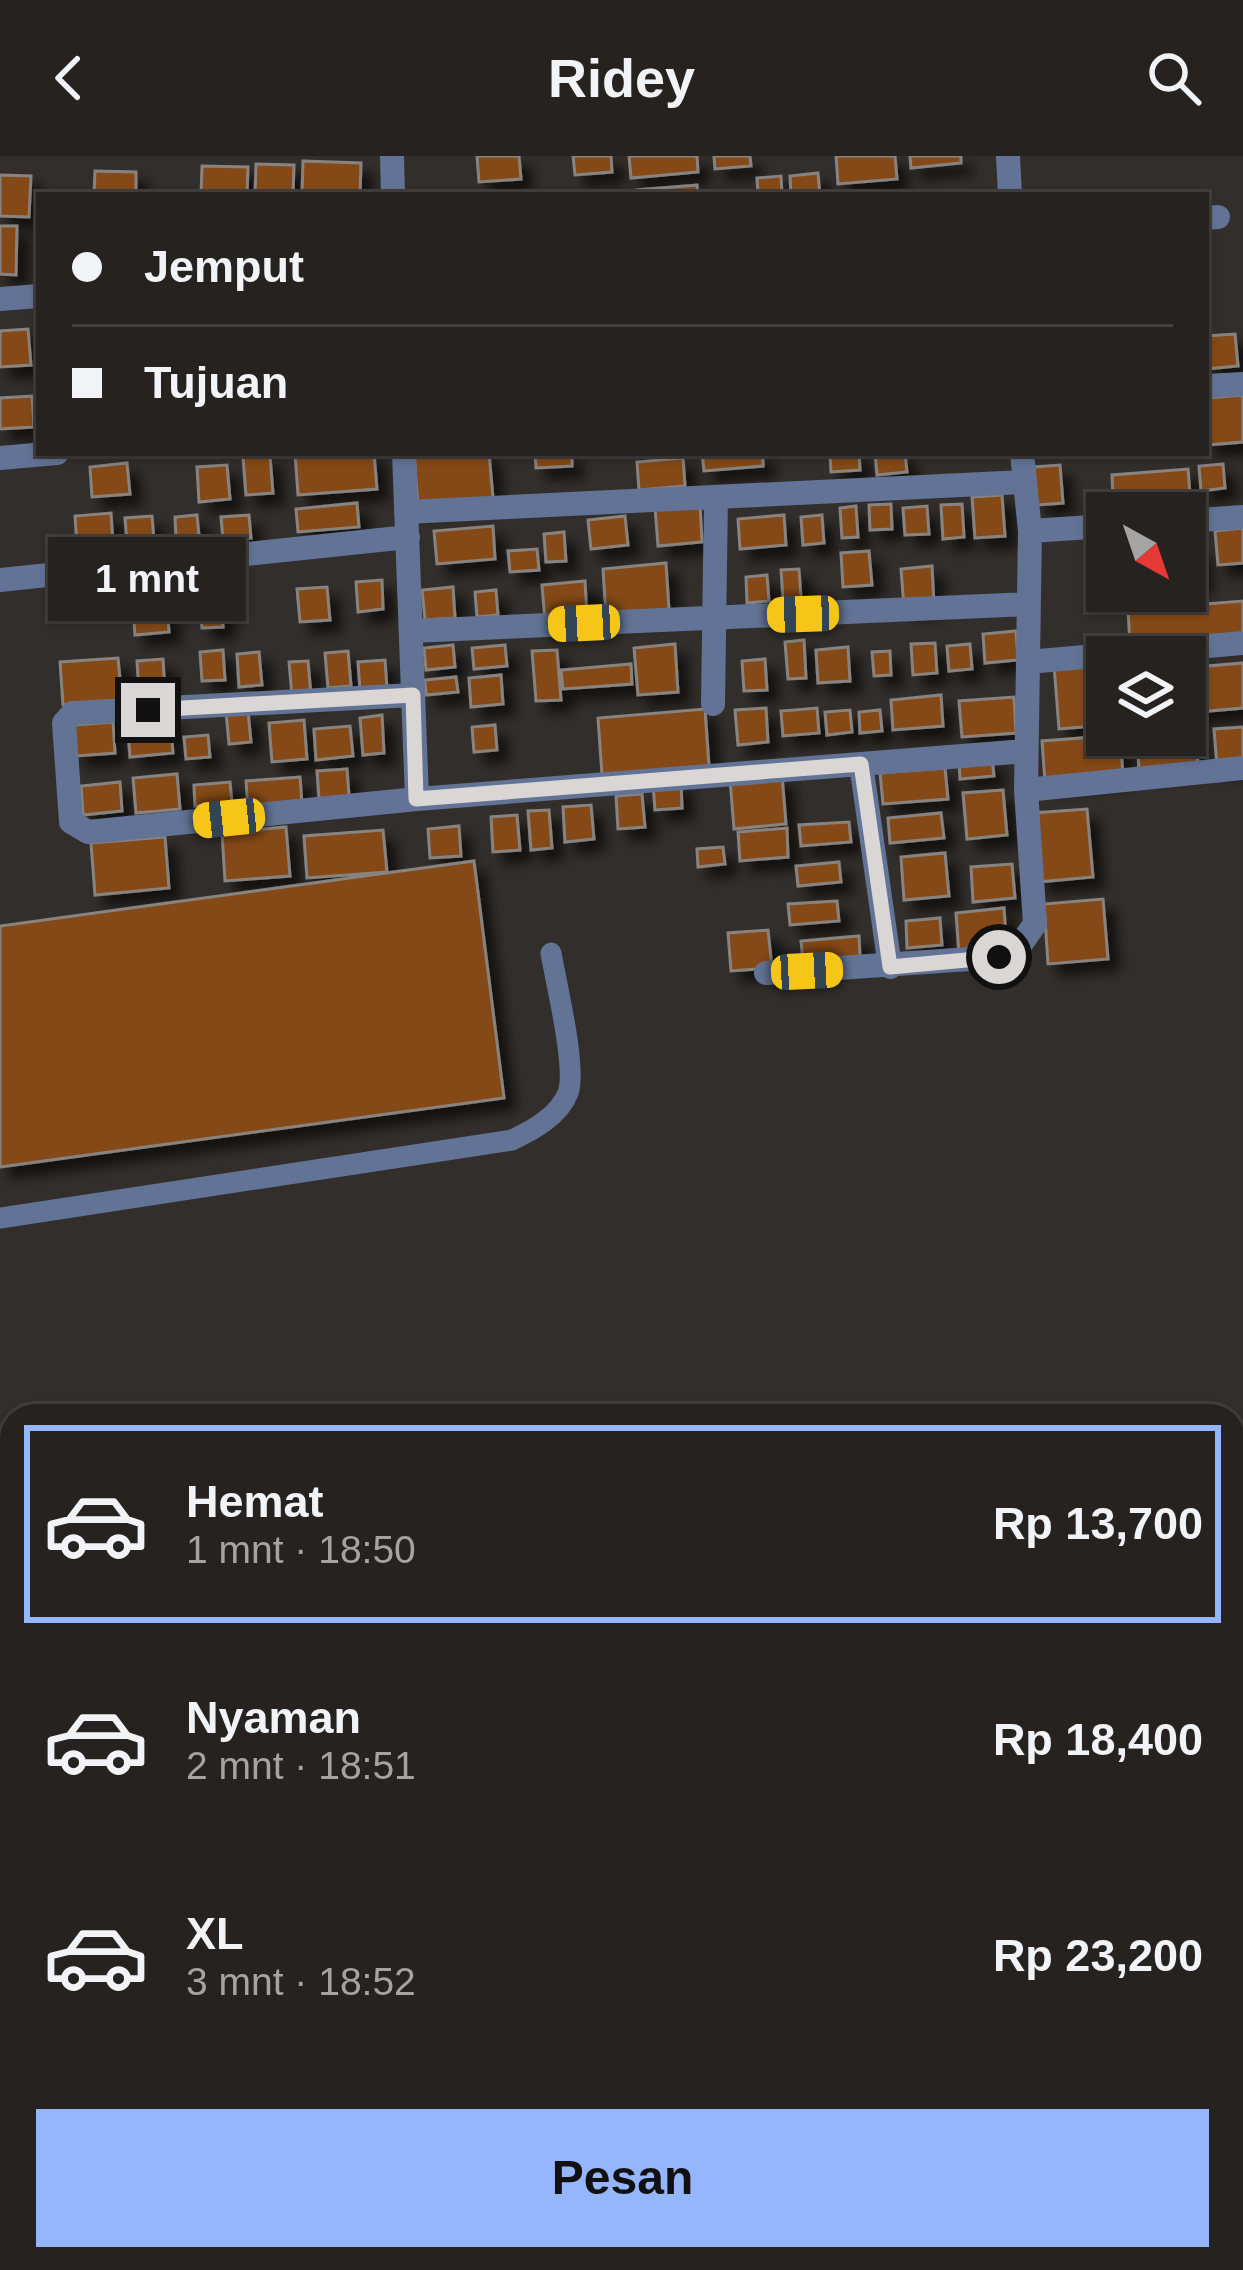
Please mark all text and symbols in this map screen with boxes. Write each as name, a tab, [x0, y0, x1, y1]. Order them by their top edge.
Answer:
icon: back	[36, 45, 102, 111]
icon: search	[1141, 45, 1207, 111]
text: Ridey	[548, 48, 695, 108]
text: Jemput	[144, 241, 304, 292]
text: Tujuan	[144, 357, 288, 408]
north arrow	[1086, 492, 1206, 612]
map controls	[1086, 492, 1206, 756]
callout: 1 mnt	[49, 536, 247, 620]
text: 1 mnt	[95, 557, 199, 600]
car	[766, 595, 840, 633]
car	[547, 603, 621, 643]
button: layers	[1086, 636, 1206, 756]
route end	[121, 683, 175, 737]
car	[191, 796, 267, 840]
route start	[972, 930, 1026, 984]
car	[770, 951, 844, 991]
icon: car	[42, 1470, 150, 1578]
text: Hemat	[186, 1476, 324, 1527]
text: Rp 13,700	[993, 1498, 1203, 1549]
text: 1 mnt · 18:50	[186, 1528, 416, 1571]
icon: car	[42, 1686, 150, 1794]
text: Nyaman	[186, 1692, 361, 1743]
text: Rp 18,400	[993, 1714, 1203, 1765]
text: 2 mnt · 18:51	[186, 1744, 416, 1787]
icon: car	[42, 1902, 150, 2010]
text: XL	[186, 1908, 244, 1959]
text: Rp 23,200	[993, 1930, 1203, 1981]
text: 3 mnt · 18:52	[186, 1960, 416, 2003]
button: Pesan	[36, 2109, 1209, 2247]

